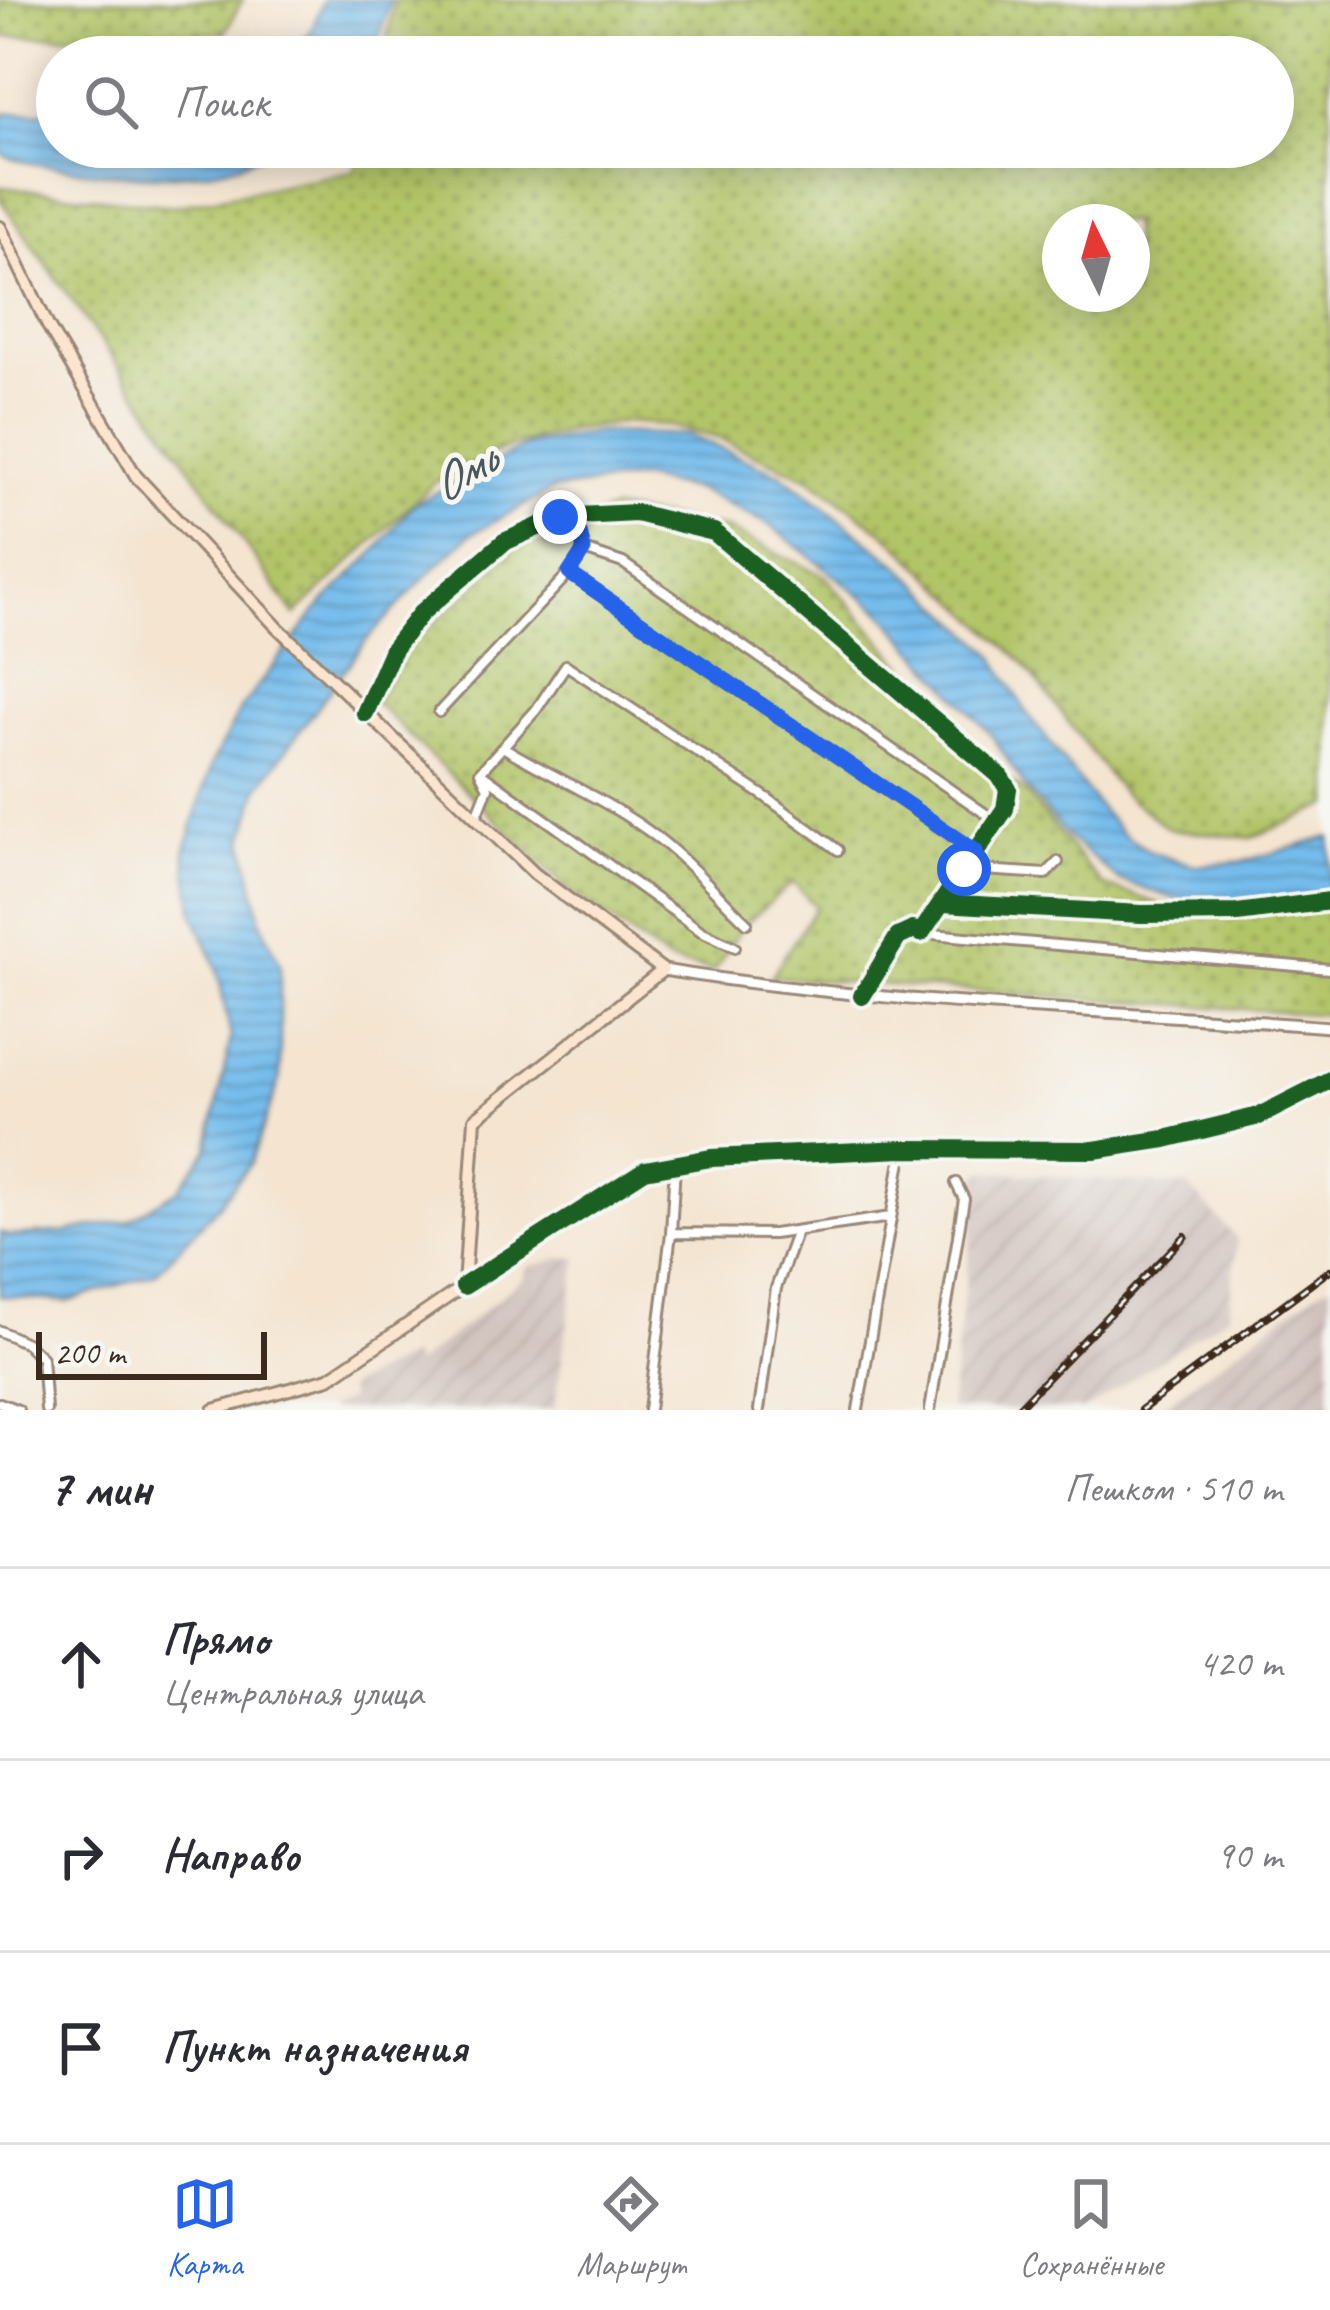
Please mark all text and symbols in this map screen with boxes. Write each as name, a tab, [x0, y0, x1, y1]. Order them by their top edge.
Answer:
search box	[36, 36, 1294, 168]
icon: search	[78, 69, 144, 135]
text: Поиск	[174, 74, 269, 131]
north arrow	[1042, 204, 1150, 312]
water label: Омь	[418, 424, 513, 516]
route end	[533, 490, 587, 544]
route start	[937, 842, 991, 896]
scale bar	[36, 1326, 267, 1379]
text: 200 m	[54, 1332, 125, 1374]
text: 7 мин	[48, 1456, 151, 1520]
text: Пешком · 510 m	[1064, 1464, 1282, 1513]
text: Прямо	[162, 1611, 269, 1668]
icon: ahead	[48, 1631, 114, 1697]
text: 420 m	[1198, 1639, 1282, 1688]
text: Центральная улица	[162, 1668, 423, 1717]
icon: right	[48, 1823, 114, 1889]
text: Направо	[162, 1827, 300, 1884]
text: 90 m	[1216, 1831, 1282, 1880]
icon: arrive	[48, 2015, 114, 2081]
text: Пункт назначения	[162, 2019, 467, 2076]
tab: Карта	[167, 2171, 243, 2285]
tab: Маршрут	[577, 2171, 686, 2285]
tab: Сохранённые	[1020, 2171, 1163, 2285]

